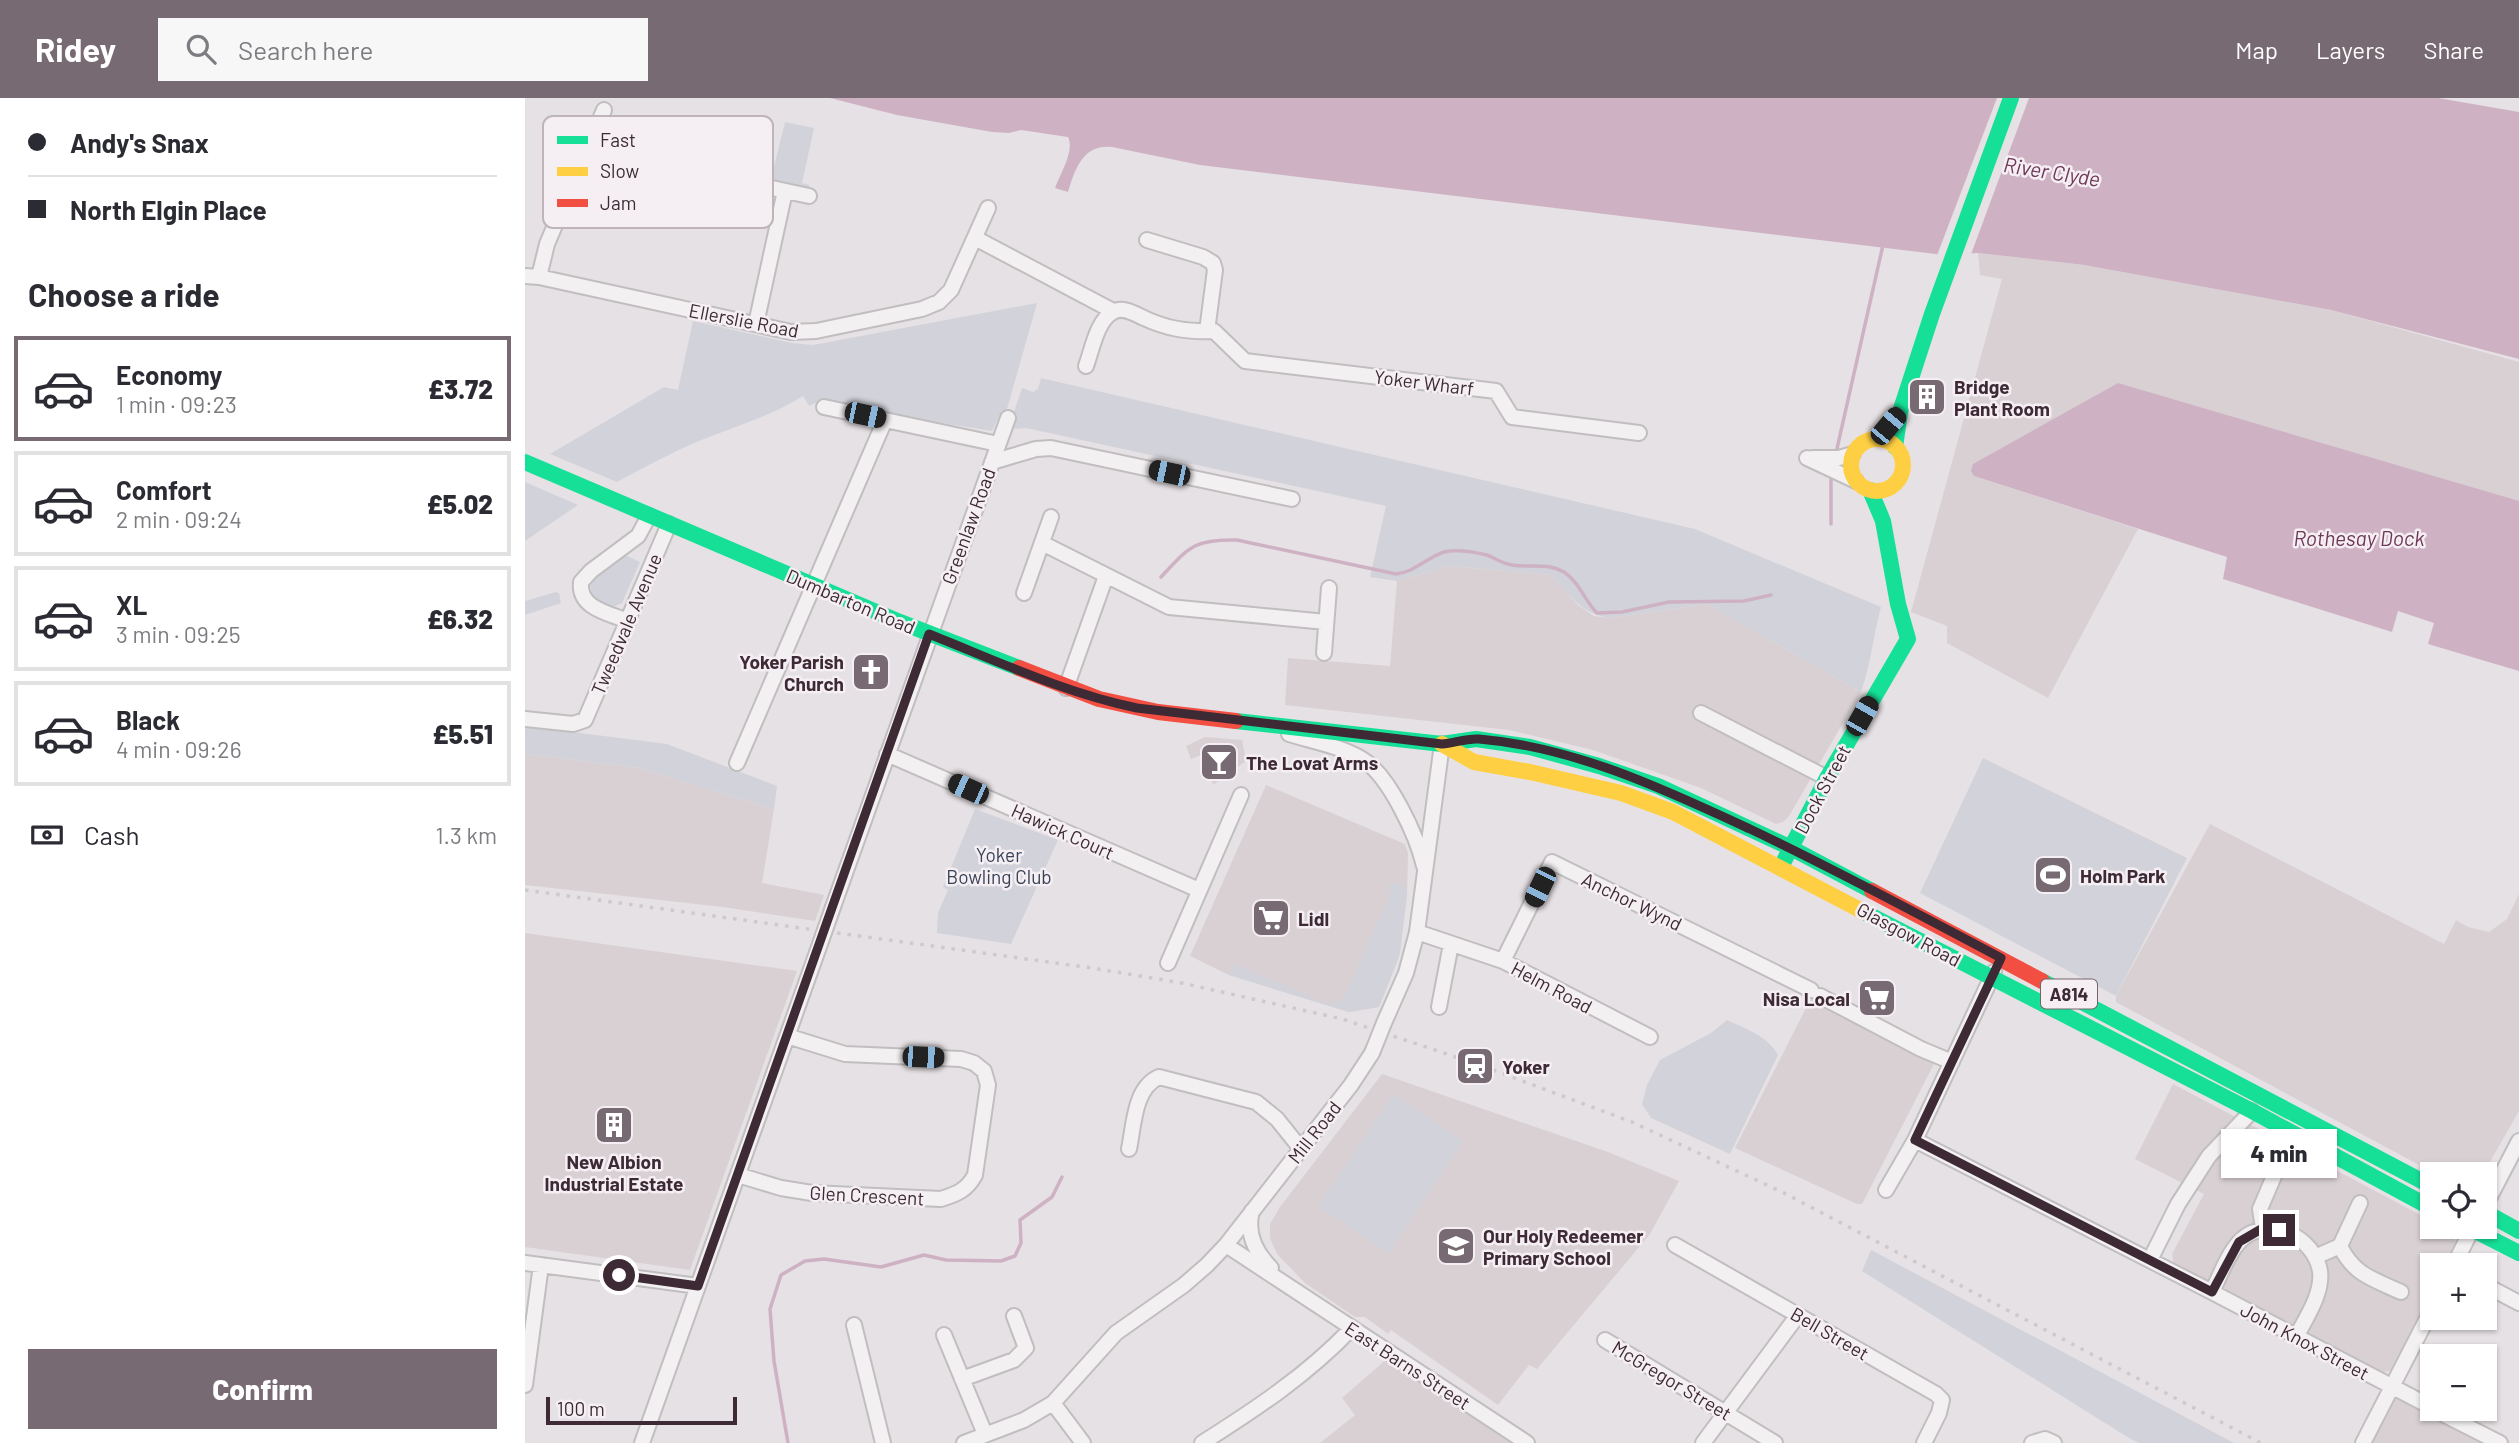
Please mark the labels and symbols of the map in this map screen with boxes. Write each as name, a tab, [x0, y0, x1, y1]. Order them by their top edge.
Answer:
legend	[543, 116, 773, 228]
text: Fast	[600, 128, 636, 151]
water label: River Clyde	[2002, 151, 2102, 191]
text: Slow	[600, 159, 639, 182]
text: Jam	[600, 191, 636, 214]
street label: Ellerslie Road	[687, 298, 801, 342]
street label: Yoker Wharf	[1373, 364, 1475, 400]
place label: Bridge Plant Room	[1954, 375, 2050, 420]
building icon: Bridge Plant Room	[1906, 376, 1948, 418]
car	[843, 400, 888, 430]
car	[1867, 403, 1910, 449]
car	[1147, 458, 1192, 488]
street label: Greenlaw Road	[936, 465, 1000, 587]
water label: Rothesay Dock	[2293, 525, 2425, 550]
street label: Tweedvale Avenue	[586, 550, 666, 698]
street label: Dumbarton Road	[783, 564, 919, 638]
place label: Yoker Parish Church	[739, 650, 844, 695]
church icon: Yoker Parish Church	[850, 651, 892, 693]
car	[1843, 693, 1882, 739]
bar icon: The Lovat Arms	[1198, 741, 1240, 783]
street label: Dock Street	[1789, 741, 1855, 837]
place label: The Lovat Arms	[1246, 751, 1378, 774]
car	[945, 771, 992, 807]
street label: Hawick Court	[1008, 798, 1118, 864]
park label: Yoker Bowling Club	[946, 843, 1052, 888]
sports icon: Holm Park	[2032, 854, 2074, 896]
car	[1522, 864, 1559, 910]
place label: Holm Park	[2080, 864, 2165, 887]
street label: Anchor Wynd	[1578, 867, 1686, 935]
supermarket icon: Lidl	[1250, 897, 1292, 939]
street label: Glasgow Road	[1853, 897, 1965, 971]
place label: Lidl	[1298, 907, 1329, 930]
street label: Helm Road	[1508, 956, 1596, 1018]
supermarket icon: Nisa Local	[1856, 977, 1898, 1019]
road number: A814	[2041, 980, 2097, 1009]
place label: Nisa Local	[1763, 987, 1850, 1010]
station icon: Yoker	[1454, 1045, 1496, 1087]
car	[902, 1046, 945, 1068]
place label: Yoker	[1502, 1055, 1550, 1078]
street label: Mill Road	[1282, 1096, 1346, 1168]
building icon: New Albion Industrial Estate	[593, 1104, 635, 1146]
callout: 4 min	[2221, 1128, 2337, 1178]
place label: New Albion Industrial Estate	[545, 1150, 683, 1195]
street label: Glen Crescent	[809, 1181, 925, 1209]
route end	[2263, 1214, 2295, 1246]
place label: Our Holy Redeemer Primary School	[1483, 1224, 1644, 1269]
school or university icon: Our Holy Redeemer Primary School	[1435, 1225, 1477, 1267]
route start	[603, 1259, 635, 1291]
street label: John Knox Street	[2237, 1297, 2373, 1385]
street label: Bell Street	[1787, 1301, 1873, 1365]
street label: East Barns Street	[1341, 1316, 1475, 1414]
street label: McGregor Street	[1608, 1335, 1736, 1425]
scale bar	[546, 1394, 737, 1426]

